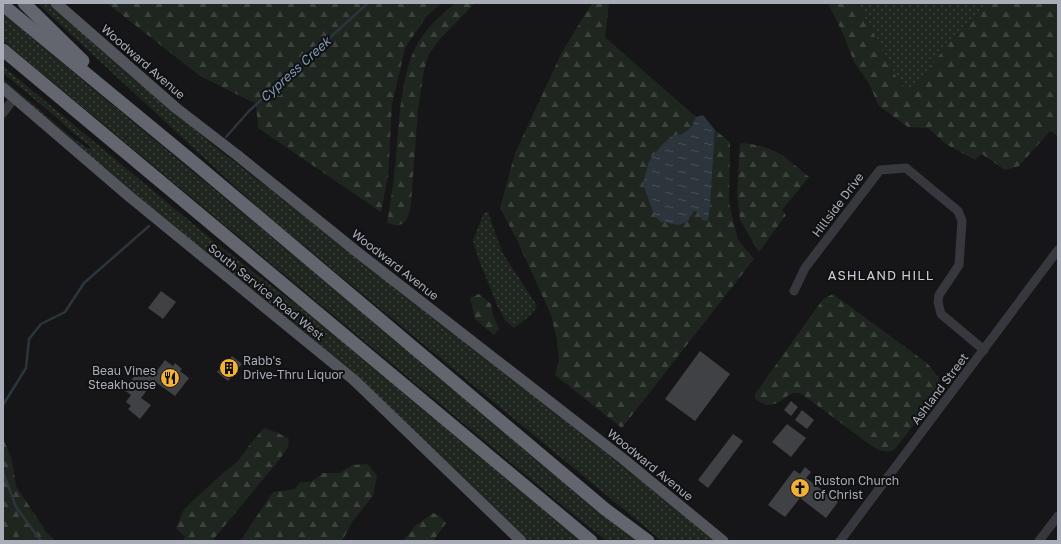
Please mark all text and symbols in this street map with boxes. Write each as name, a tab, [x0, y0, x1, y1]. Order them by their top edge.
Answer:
street label: Woodward Avenue	[98, 21, 188, 102]
water label: Cypress Creek	[256, 32, 335, 105]
street label: Hillside Drive	[809, 170, 867, 240]
street label: Woodward Avenue	[349, 226, 442, 303]
street label: South Service Road West	[205, 240, 328, 343]
district label: ASHLAND HILL	[828, 267, 934, 283]
street label: Ashland Street	[908, 350, 971, 427]
place label: Rabb's Drive-Thru Liquor	[243, 353, 344, 382]
building icon: Rabb's Drive-Thru Liquor	[218, 357, 240, 379]
place label: Beau Vines Steakhouse	[88, 363, 156, 392]
restaurant icon: Beau Vines Steakhouse	[159, 367, 181, 389]
street label: Woodward Avenue	[604, 425, 696, 504]
place label: Ruston Church of Christ	[814, 473, 899, 502]
church icon: Ruston Church of Christ	[789, 477, 811, 499]

